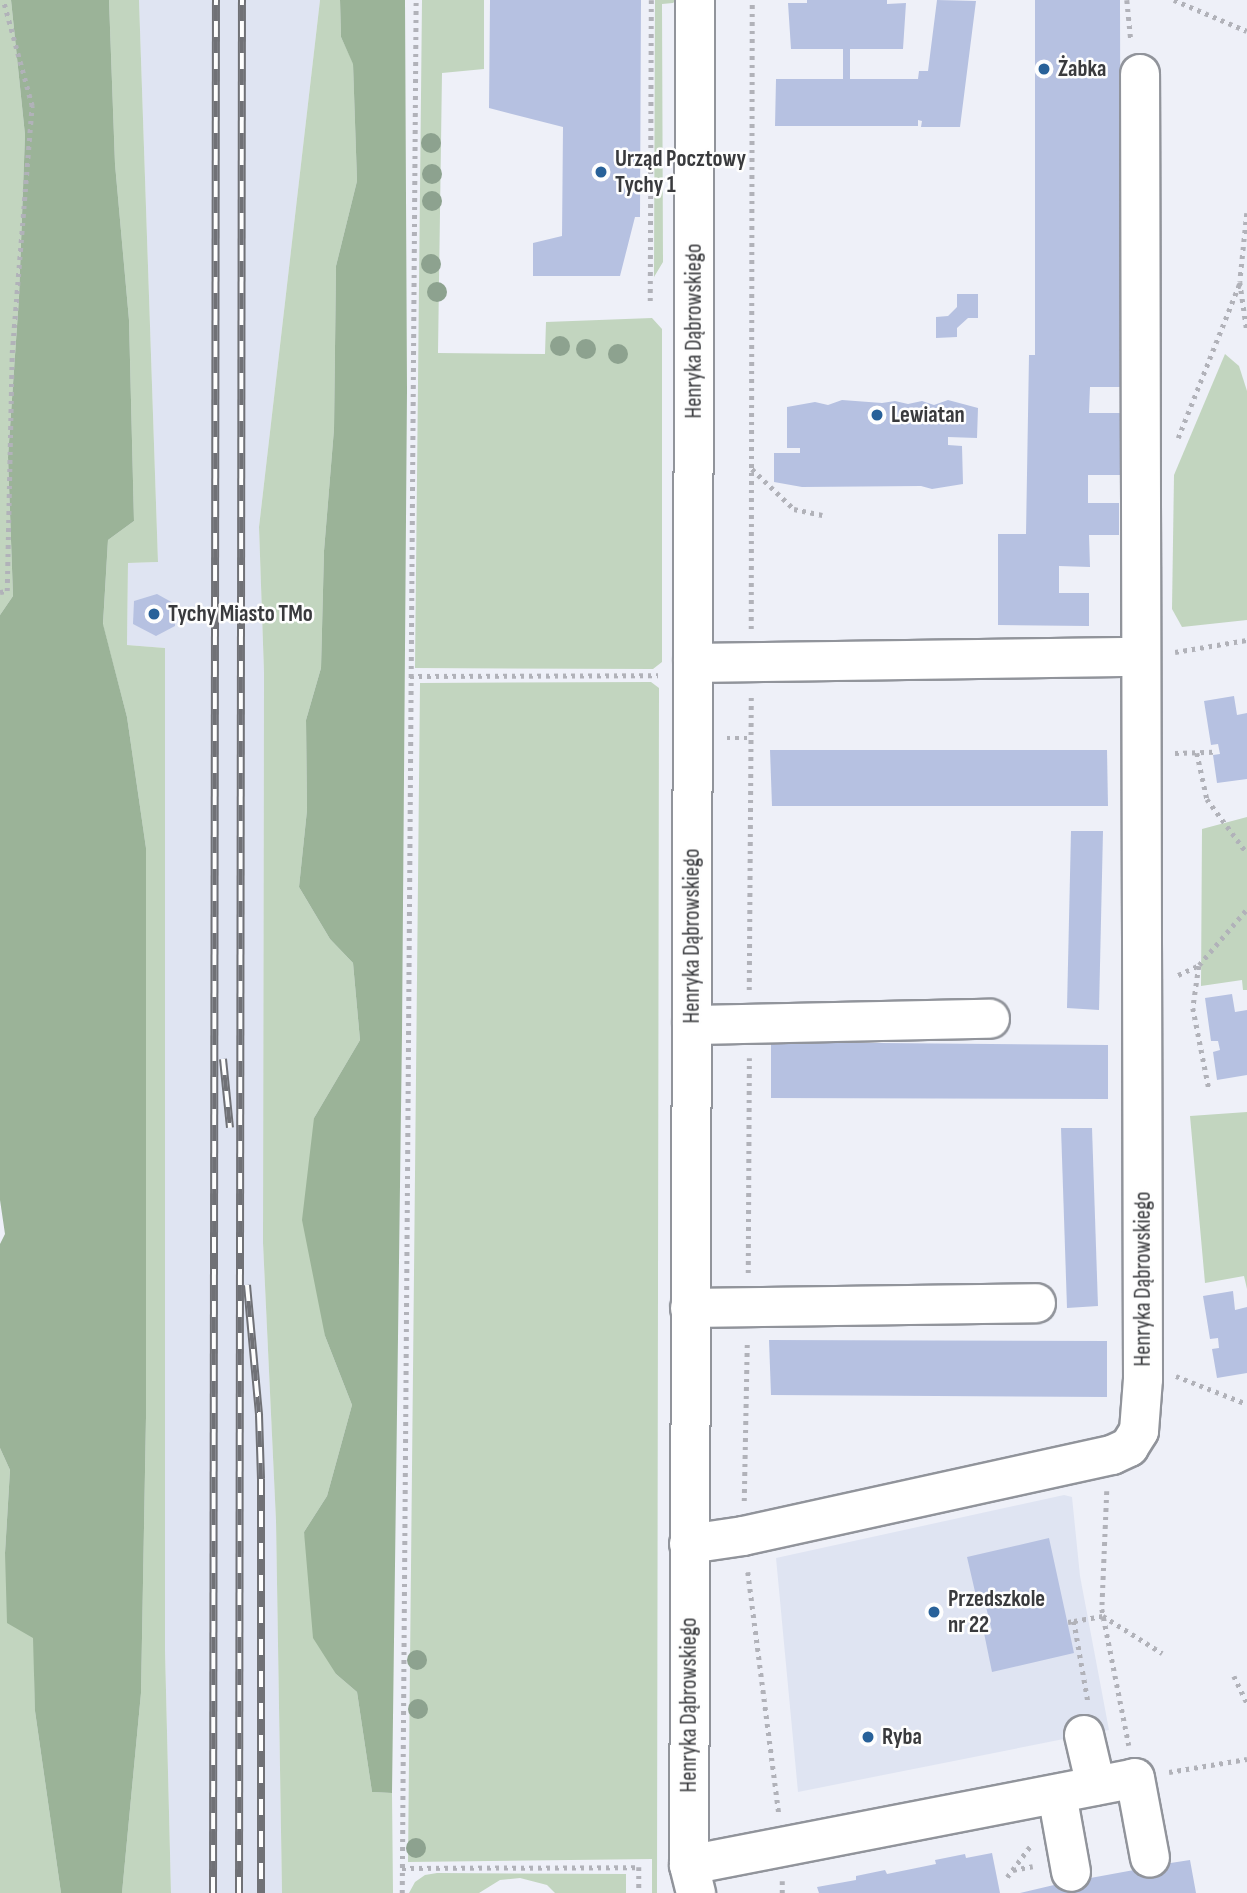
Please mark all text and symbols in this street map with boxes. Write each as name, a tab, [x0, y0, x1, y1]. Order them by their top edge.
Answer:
place label: Żabka	[1058, 55, 1106, 83]
marker: Żabka	[1036, 61, 1052, 77]
place label: Urząd Pocztowy Tychy 1	[615, 145, 746, 199]
marker: Urząd Pocztowy Tychy 1	[593, 164, 609, 180]
street label: Henryka Dąbrowskiego	[680, 243, 708, 419]
place label: Lewiatan	[891, 401, 965, 429]
marker: Lewiatan	[869, 407, 885, 423]
place label: Tychy Miasto TMo	[168, 600, 313, 628]
marker: Tychy Miasto TMo	[146, 606, 162, 622]
street label: Henryka Dąbrowskiego	[678, 848, 706, 1024]
street label: Henryka Dąbrowskiego	[1129, 1191, 1157, 1367]
place label: Przedszkole nr 22	[948, 1585, 1045, 1639]
marker: Przedszkole nr 22	[926, 1604, 942, 1620]
street label: Henryka Dąbrowskiego	[675, 1617, 703, 1793]
place label: Ryba	[882, 1723, 922, 1751]
marker: Ryba	[860, 1729, 876, 1745]

